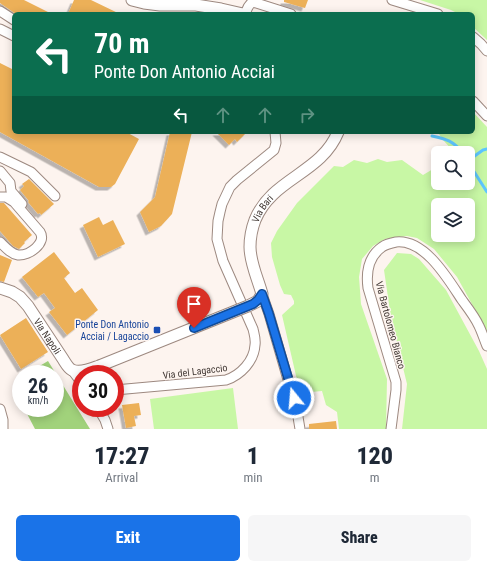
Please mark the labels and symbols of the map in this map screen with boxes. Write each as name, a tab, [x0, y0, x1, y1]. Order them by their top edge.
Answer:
street label: Via Bari	[250, 193, 275, 224]
street label: Via Bartolomeo Bianco	[374, 280, 408, 370]
pin	[177, 287, 211, 328]
street label: Via Napoli	[32, 316, 63, 356]
place label: Ponte Don Antonio Acciai / Lagaccio	[75, 319, 149, 342]
marker: Ponte Don Antonio Acciai / Lagaccio	[152, 325, 162, 335]
street label: Via del Lagaccio	[162, 362, 228, 381]
speed limit sign: 30	[72, 365, 124, 417]
position arrow	[273, 377, 315, 419]

